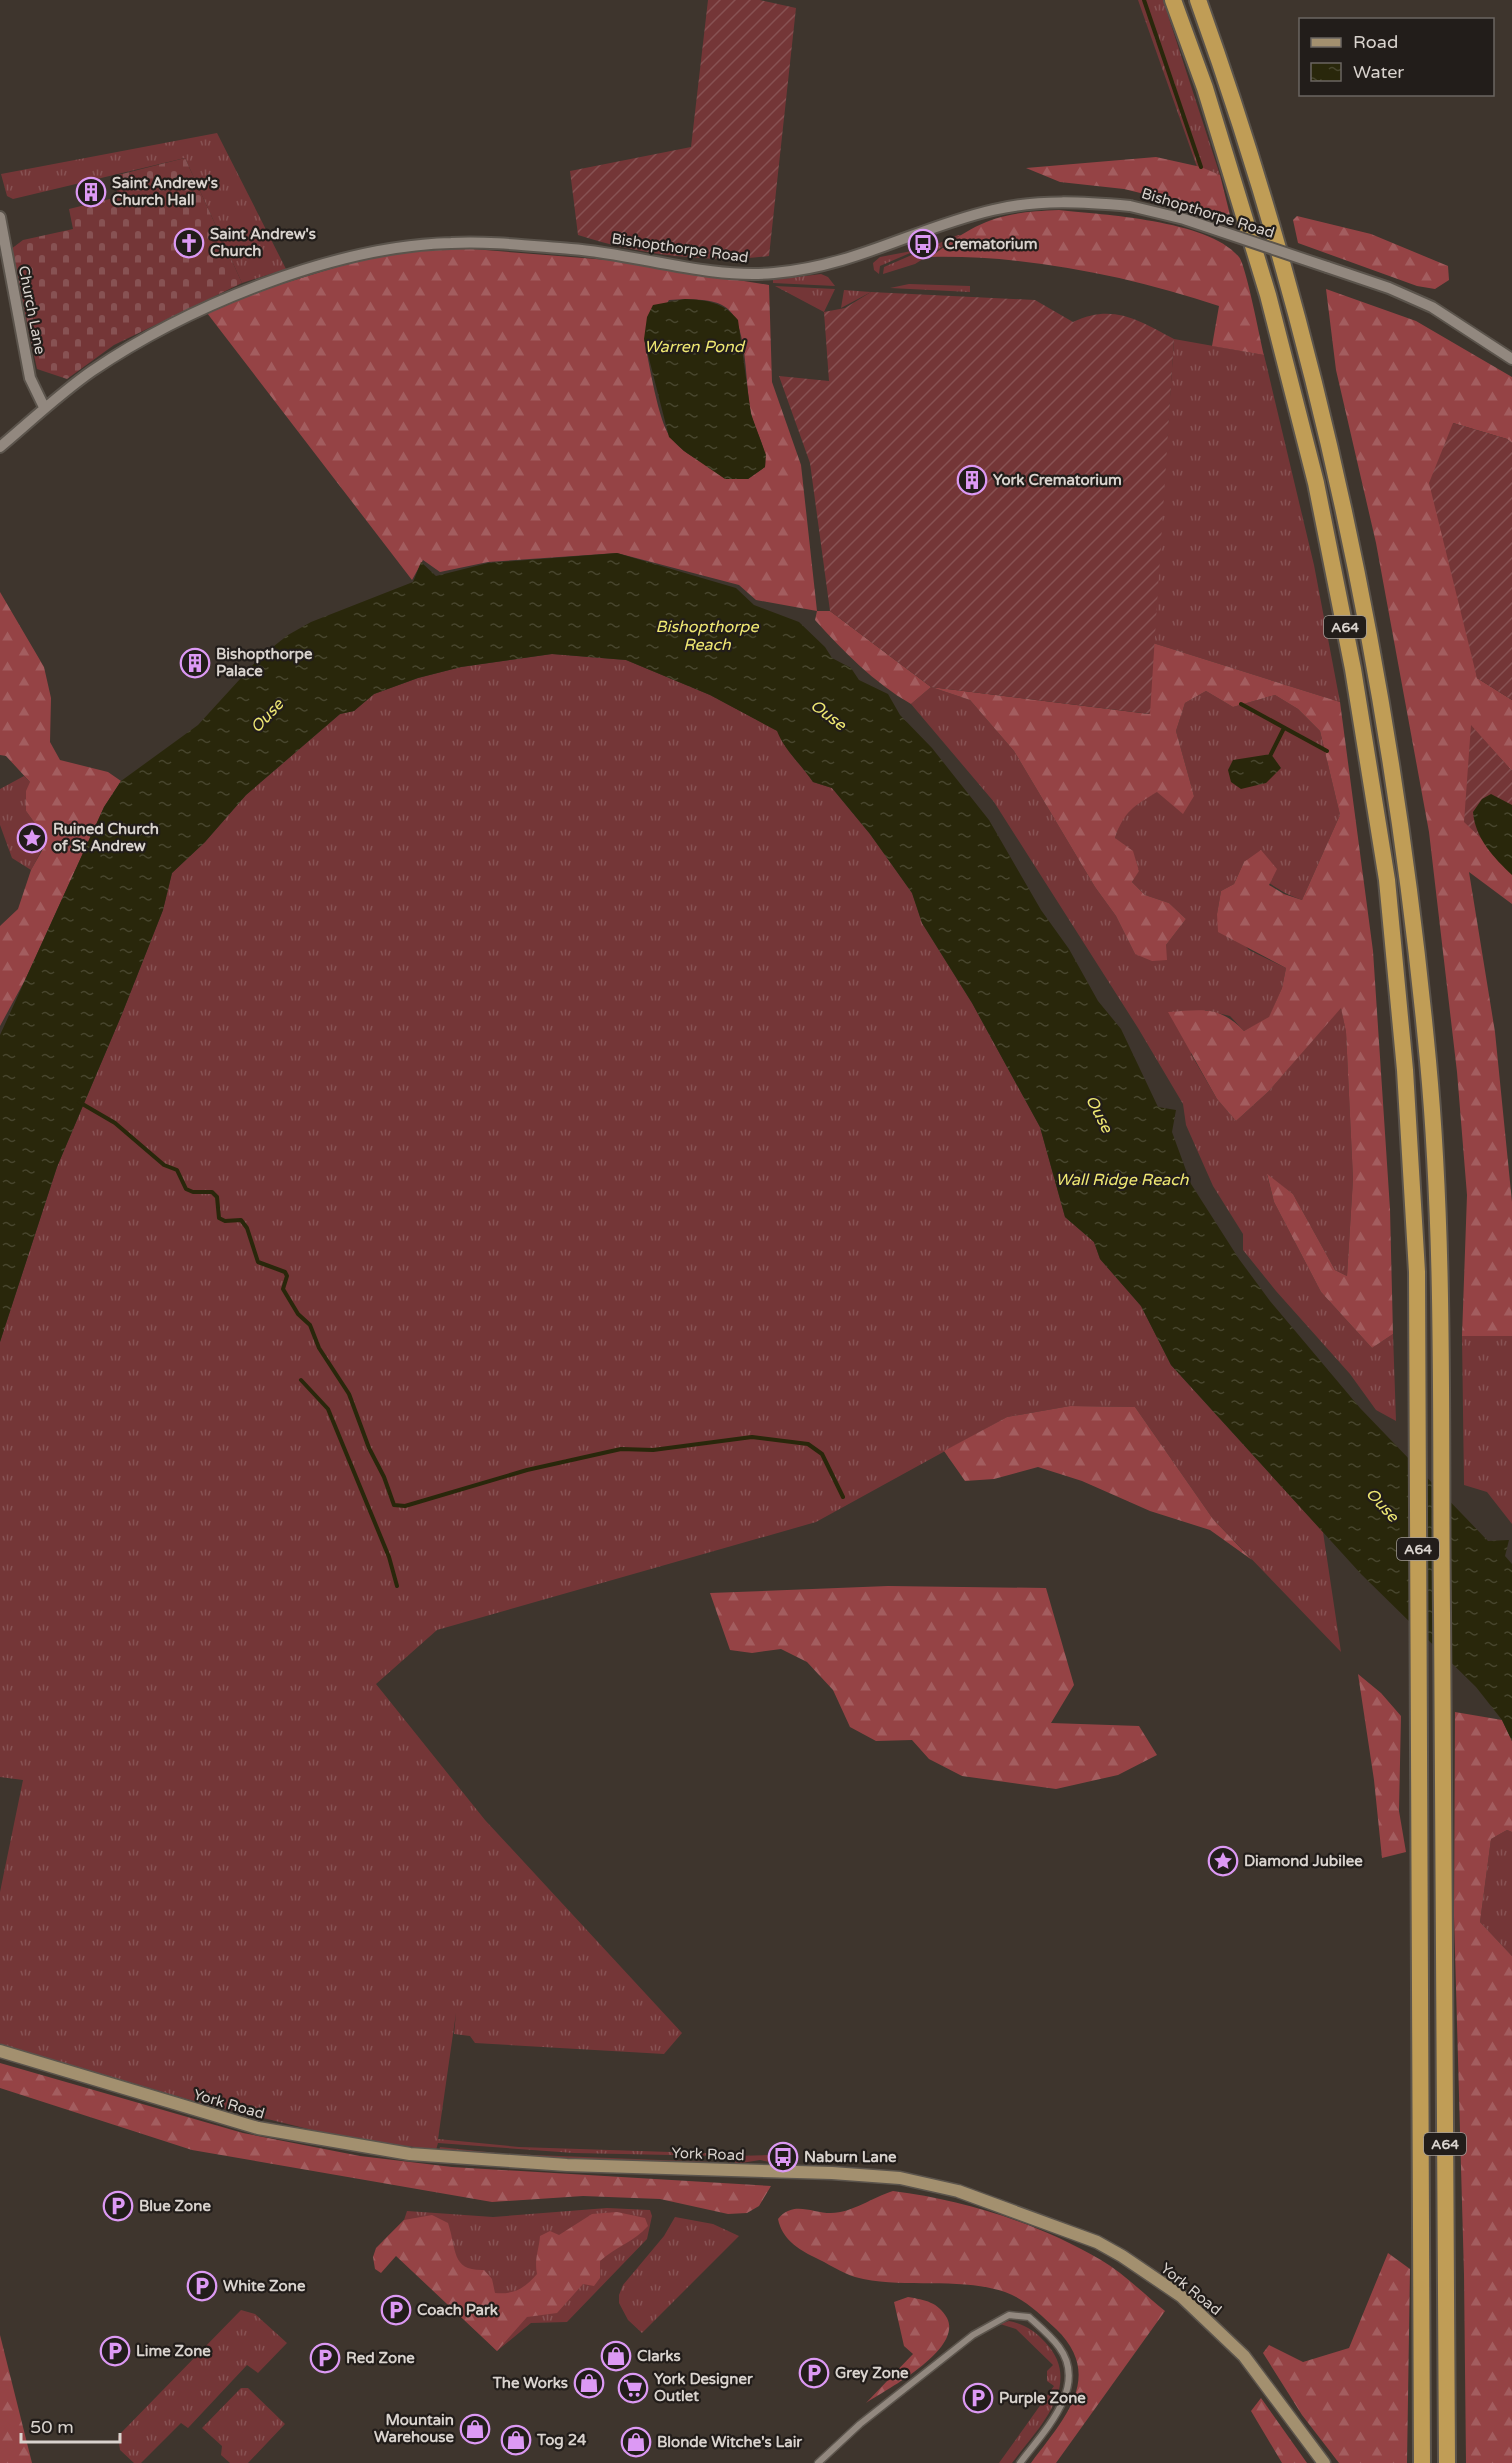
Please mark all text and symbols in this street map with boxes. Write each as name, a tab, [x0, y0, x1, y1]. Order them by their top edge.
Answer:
legend	[1299, 18, 1494, 96]
text: Road	[1353, 31, 1398, 53]
text: Water	[1353, 61, 1404, 83]
place label: Saint Andrew's Church Hall	[112, 174, 218, 209]
building icon: Saint Andrew's Church Hall	[75, 176, 107, 208]
street label: Bishopthorpe Road	[1139, 184, 1277, 242]
place label: Saint Andrew's Church	[210, 225, 316, 260]
church icon: Saint Andrew's Church	[173, 227, 205, 259]
bus stop icon: Crematorium	[907, 228, 939, 260]
street label: Bishopthorpe Road	[610, 229, 750, 267]
place label: Crematorium	[944, 235, 1037, 253]
street label: Church Lane	[15, 264, 49, 356]
water label: Warren Pond	[644, 337, 746, 357]
building icon: York Crematorium	[956, 464, 988, 496]
place label: York Crematorium	[993, 471, 1122, 489]
road number: A64	[1324, 616, 1366, 638]
water label: Bishopthorpe Reach	[656, 617, 759, 655]
place label: Bishopthorpe Palace	[216, 645, 313, 680]
building icon: Bishopthorpe Palace	[179, 647, 211, 679]
water label: Ouse	[246, 694, 288, 737]
water label: Ouse	[806, 695, 850, 735]
place label: Ruined Church of St Andrew	[53, 820, 159, 855]
place icon: Ruined Church of St Andrew	[16, 822, 48, 854]
water label: Ouse	[1081, 1092, 1117, 1137]
water label: Wall Ridge Reach	[1055, 1170, 1190, 1190]
water label: Ouse	[1361, 1484, 1403, 1527]
road number: A64	[1397, 1538, 1439, 1560]
place icon: Diamond Jubilee	[1207, 1845, 1239, 1877]
place label: Diamond Jubilee	[1244, 1852, 1363, 1870]
street label: York Road	[191, 2085, 267, 2123]
road number: A64	[1424, 2133, 1466, 2155]
bus stop icon: Naburn Lane	[767, 2141, 799, 2173]
street label: York Road	[671, 2144, 745, 2164]
place label: Naburn Lane	[804, 2148, 897, 2166]
parking icon: Blue Zone	[102, 2190, 134, 2222]
place label: Blue Zone	[139, 2197, 211, 2215]
street label: York Road	[1157, 2259, 1225, 2319]
parking icon: White Zone	[186, 2270, 218, 2302]
place label: White Zone	[223, 2277, 306, 2295]
parking icon: Coach Park	[380, 2294, 412, 2326]
place label: Coach Park	[417, 2301, 498, 2319]
parking icon: Lime Zone	[99, 2335, 131, 2367]
shop icon: Clarks	[600, 2340, 632, 2372]
place label: Lime Zone	[136, 2342, 211, 2360]
parking icon: Red Zone	[309, 2342, 341, 2374]
place label: Clarks	[637, 2347, 681, 2365]
place label: Red Zone	[346, 2349, 415, 2367]
parking icon: Grey Zone	[798, 2357, 830, 2389]
place label: Grey Zone	[835, 2364, 909, 2383]
shop icon: The Works	[573, 2367, 605, 2399]
place label: York Designer Outlet	[654, 2370, 753, 2405]
supermarket icon: York Designer Outlet	[617, 2372, 649, 2404]
place label: The Works	[492, 2374, 568, 2392]
parking icon: Purple Zone	[962, 2382, 994, 2414]
place label: Purple Zone	[999, 2389, 1086, 2408]
scale bar	[21, 2406, 120, 2444]
place label: Mountain Warehouse	[374, 2411, 455, 2446]
shop icon: Mountain Warehouse	[459, 2413, 491, 2445]
text: 50 m	[30, 2416, 74, 2438]
shop icon: Tog 24	[500, 2424, 532, 2456]
shop icon: Blonde Witche's Lair	[620, 2426, 652, 2458]
place label: Tog 24	[536, 2431, 587, 2450]
place label: Blonde Witche's Lair	[657, 2433, 802, 2451]

